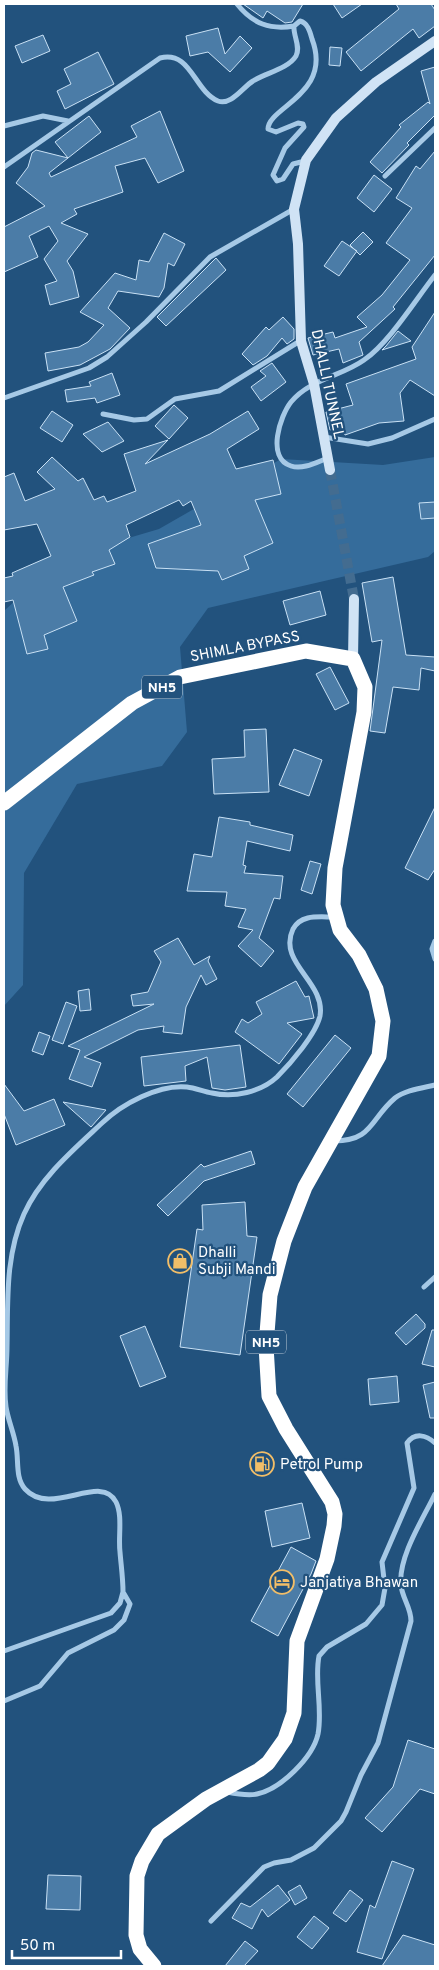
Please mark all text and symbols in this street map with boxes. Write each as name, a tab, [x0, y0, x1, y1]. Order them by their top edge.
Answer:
street label: DHALLI TUNNEL	[306, 328, 347, 441]
street label: SHIMLA BYPASS	[189, 628, 302, 667]
road number: NH5	[142, 676, 182, 699]
place label: Dhalli Subji Mandi	[198, 1244, 276, 1280]
shop icon: Dhalli Subji Mandi	[167, 1248, 193, 1274]
road number: NH5	[246, 1330, 286, 1354]
fuel station icon: Petrol Pump	[249, 1451, 275, 1477]
place label: Petrol Pump	[280, 1456, 363, 1475]
hotel icon: Janjatiya Bhawan	[269, 1569, 295, 1595]
place label: Janjatiya Bhawan	[300, 1574, 418, 1593]
scale bar	[12, 1928, 121, 1960]
text: 50 m	[20, 1937, 55, 1956]

